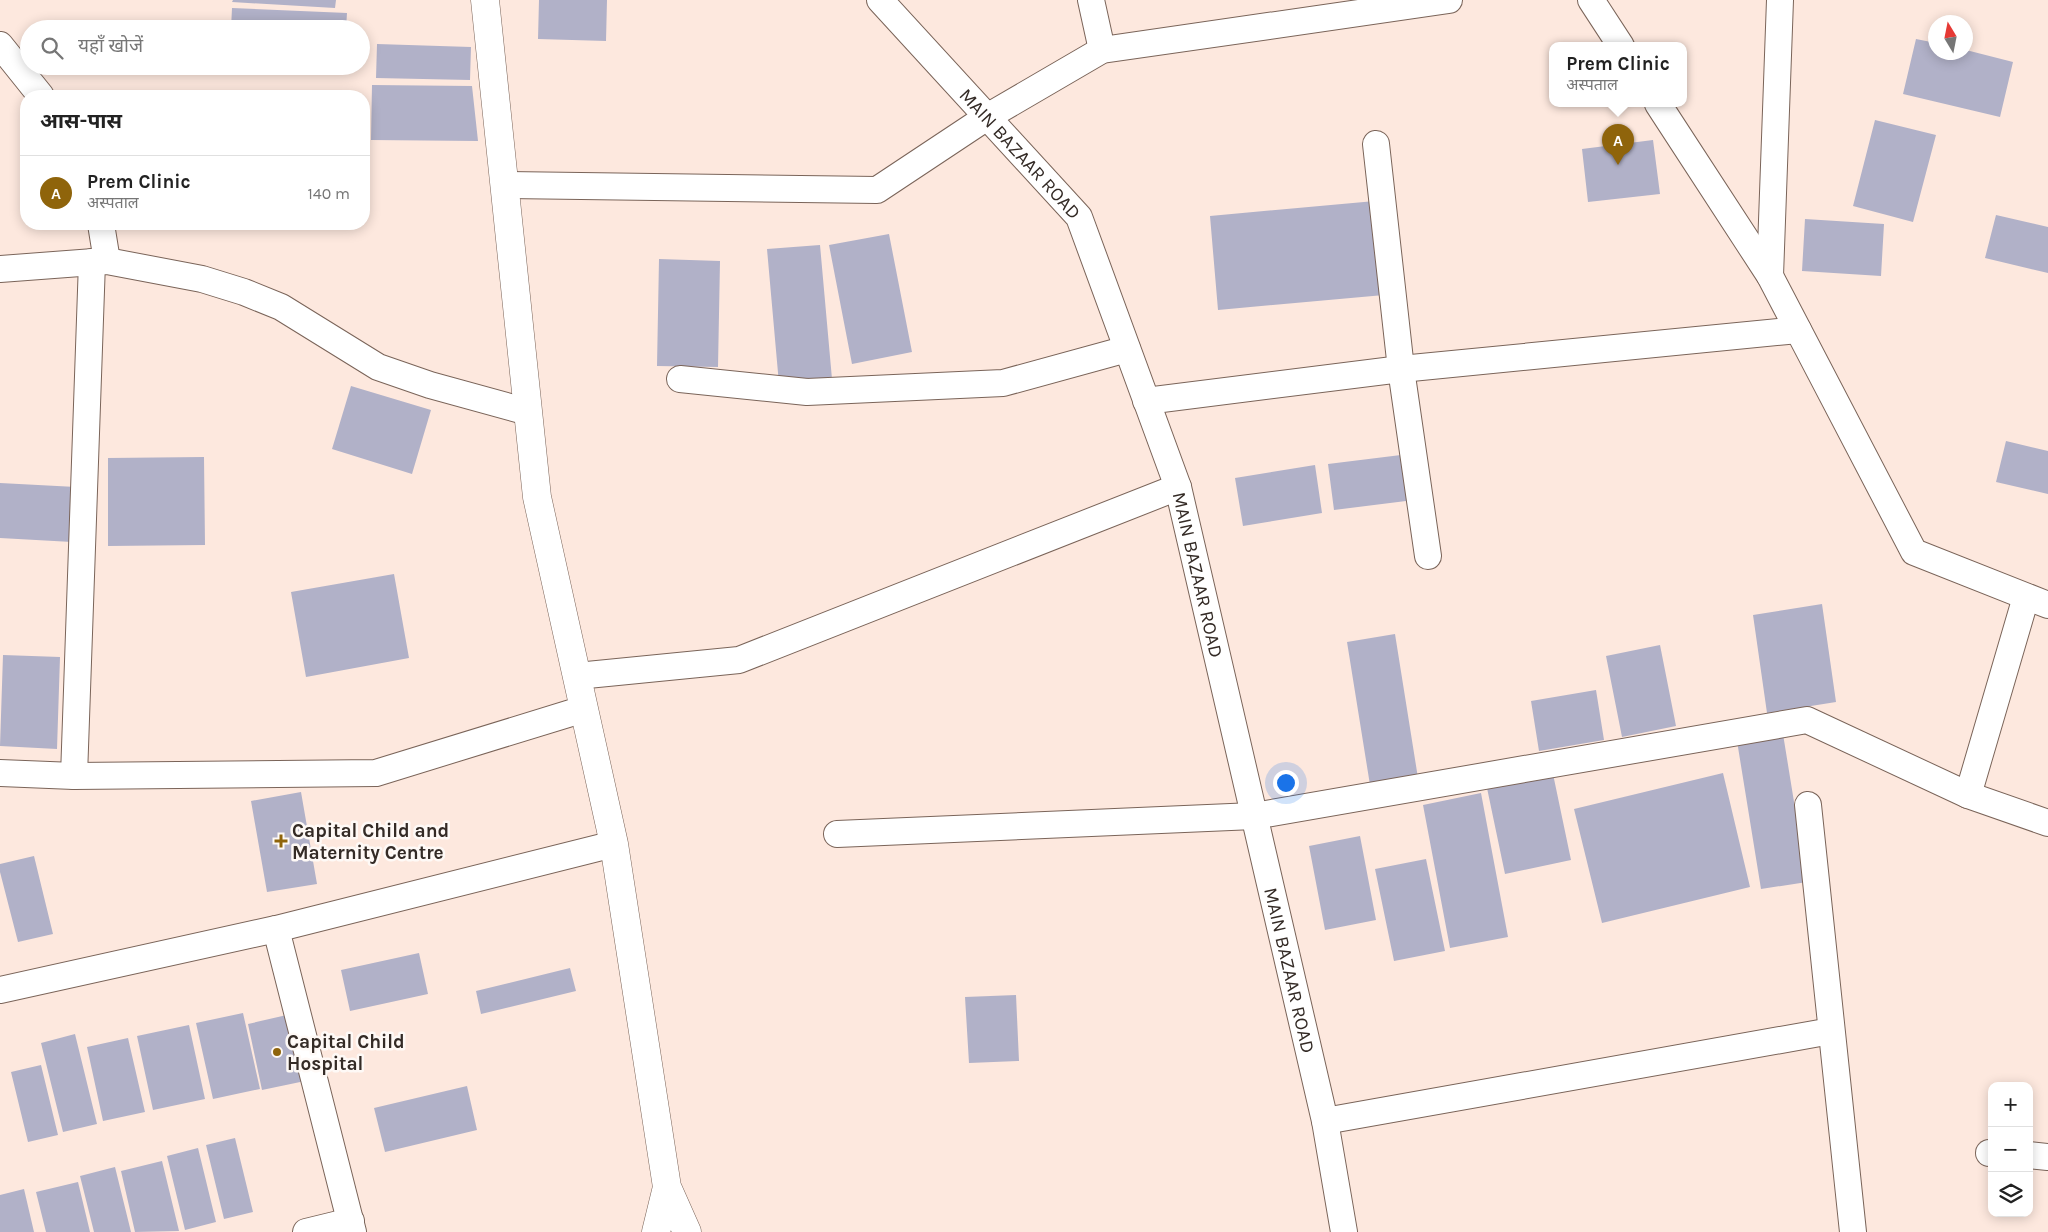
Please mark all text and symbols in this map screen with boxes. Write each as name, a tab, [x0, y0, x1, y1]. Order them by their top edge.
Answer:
north arrow	[1928, 15, 1973, 60]
search box	[20, 20, 370, 75]
icon: search	[38, 34, 66, 62]
text: यहाँ खोजें	[78, 35, 143, 57]
popup	[1549, 42, 1687, 107]
text: Prem Clinic	[1566, 53, 1670, 75]
text: अस्पताल	[1566, 75, 1618, 94]
street label: MAIN BAZAAR ROAD	[955, 84, 1085, 224]
text: आस-पास	[40, 109, 122, 133]
pin: A	[1602, 124, 1634, 165]
text: Prem Clinic	[87, 171, 191, 193]
text: A	[51, 184, 61, 203]
text: 140 m	[308, 184, 350, 203]
text: अस्पताल	[87, 193, 139, 212]
street label: MAIN BAZAAR ROAD	[1168, 490, 1227, 660]
your location	[1273, 770, 1299, 796]
place label: Capital Child and Maternity Centre	[292, 820, 449, 864]
marker: Capital Child and Maternity Centre	[274, 834, 288, 848]
street label: MAIN BAZAAR ROAD	[1259, 885, 1319, 1055]
place label: Capital Child Hospital	[287, 1031, 405, 1075]
marker: Capital Child Hospital	[271, 1046, 283, 1058]
map controls	[1988, 1082, 2033, 1217]
button: +	[1988, 1082, 2033, 1127]
button: −	[1988, 1127, 2033, 1172]
button: layers	[1988, 1172, 2033, 1217]

